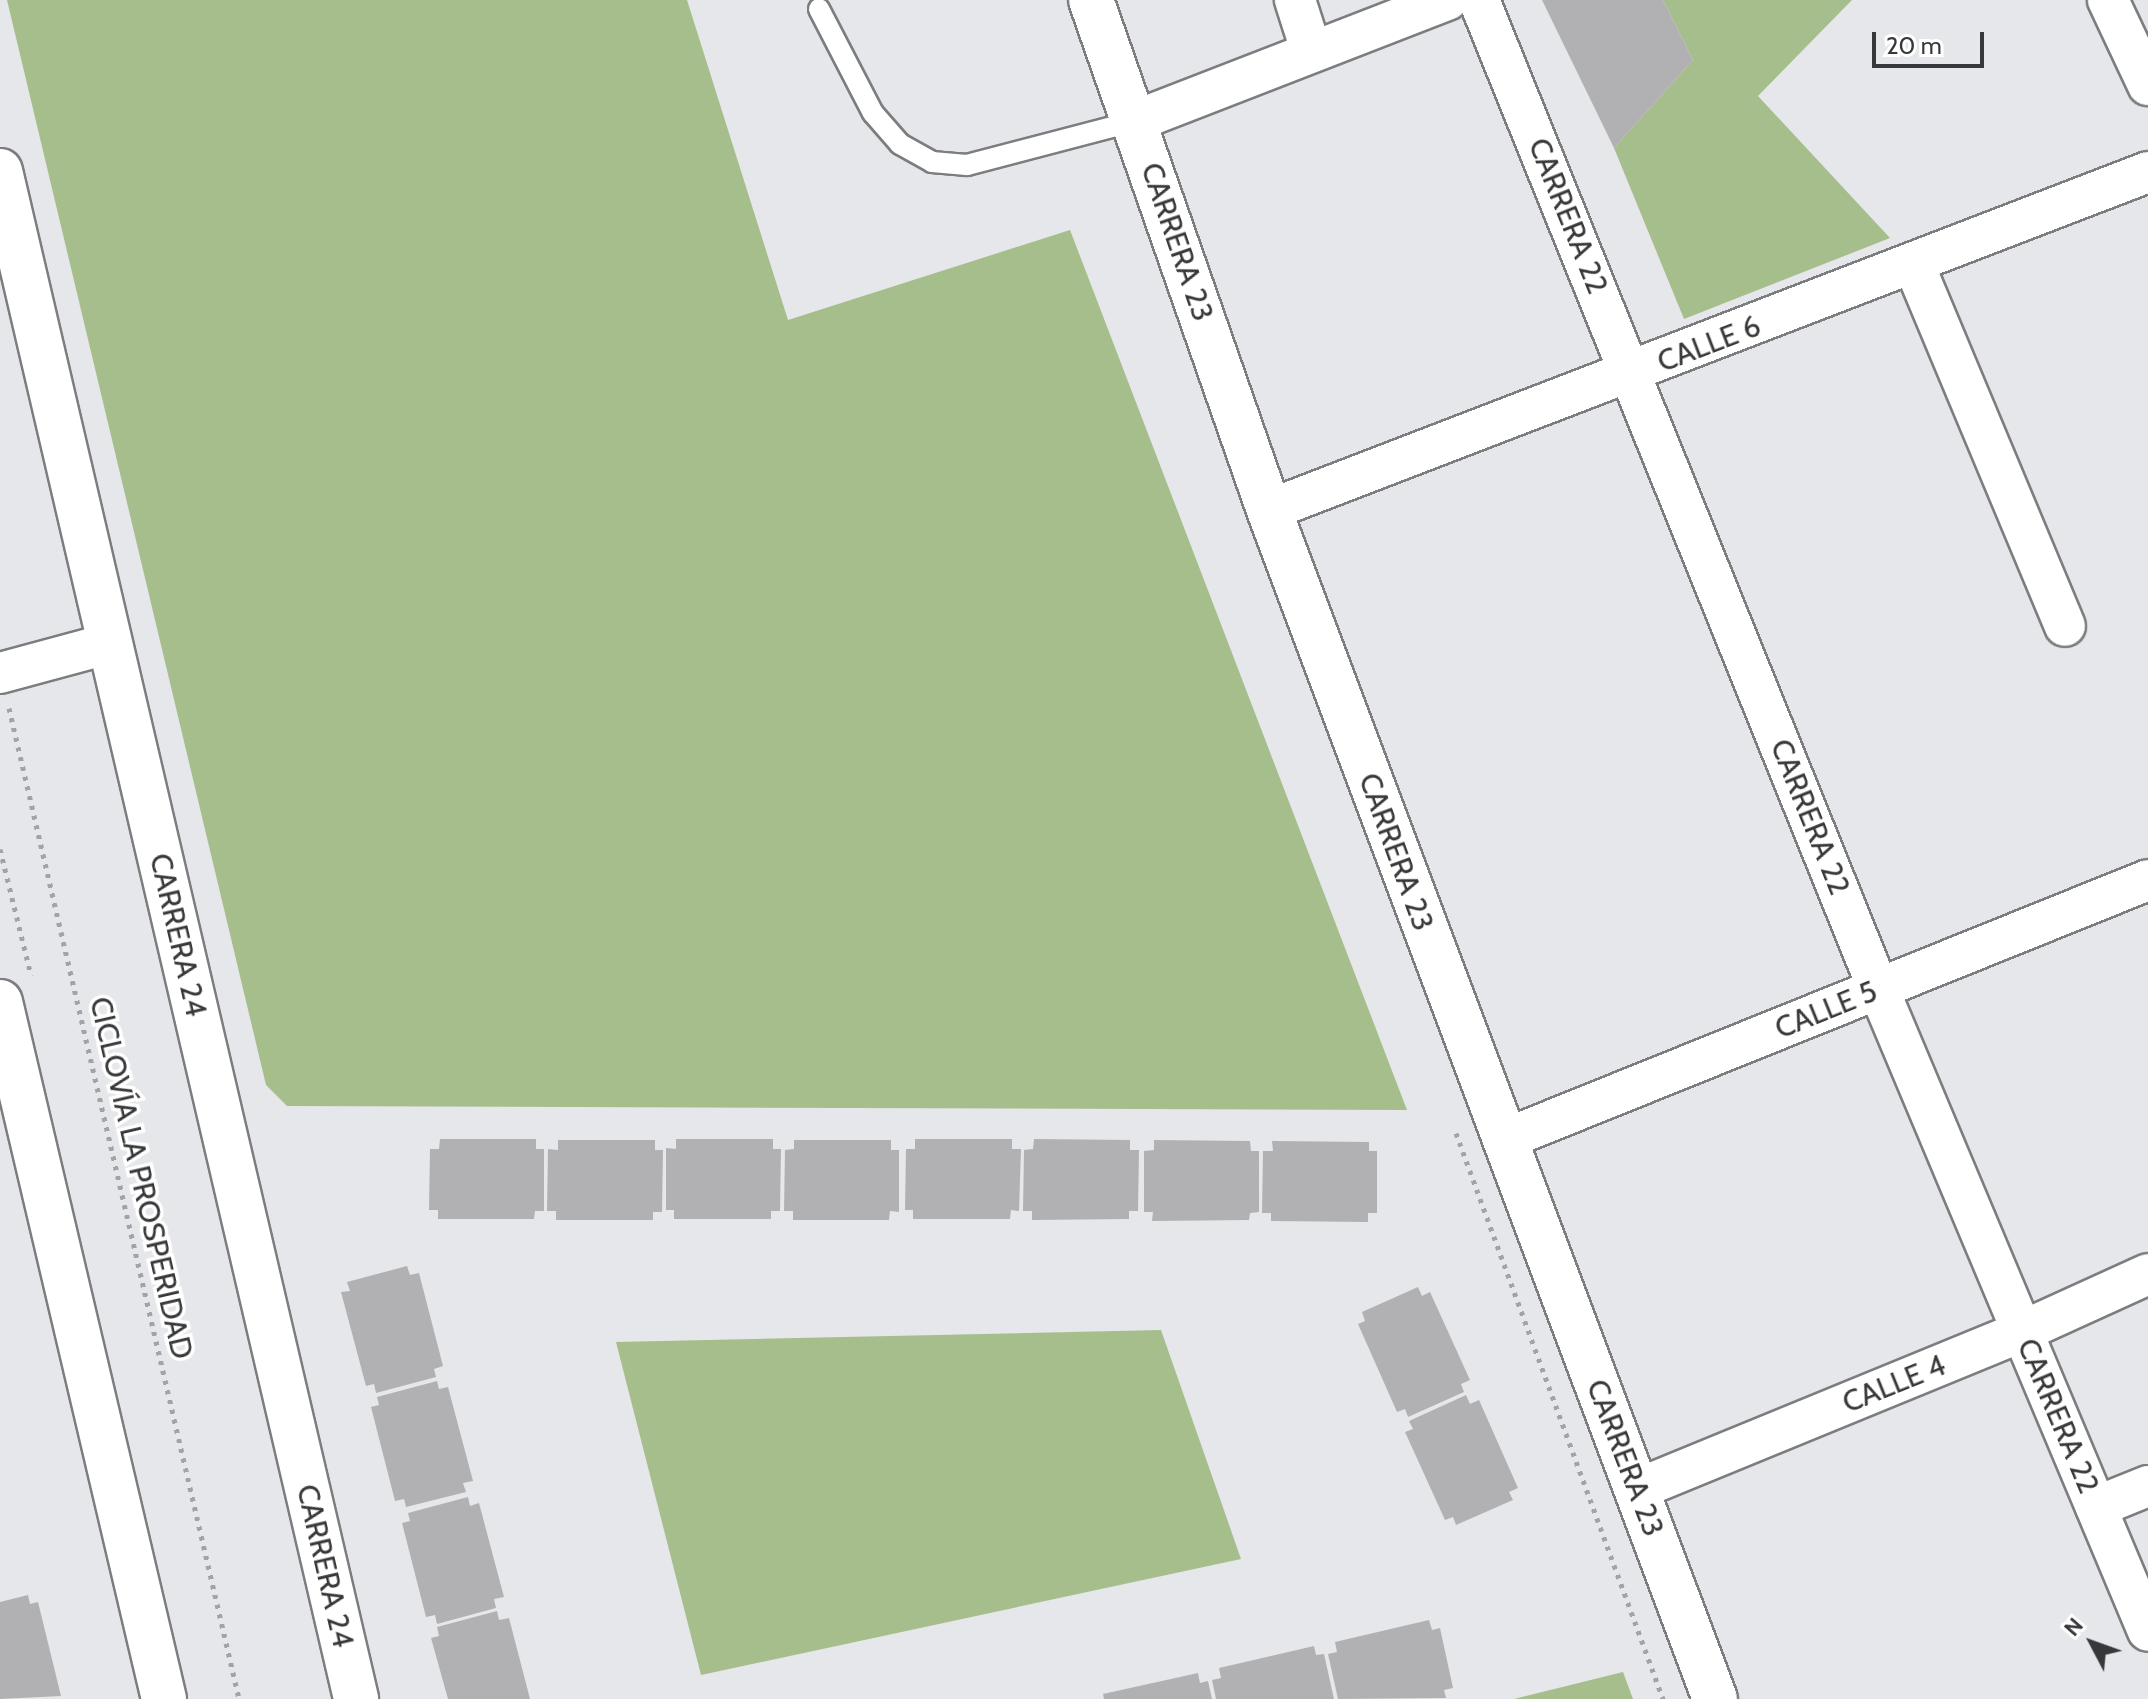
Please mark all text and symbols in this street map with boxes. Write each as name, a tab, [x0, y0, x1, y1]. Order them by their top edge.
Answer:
scale bar	[1876, 16, 1988, 66]
text: 20 m	[1886, 31, 1942, 60]
street label: CARRERA 22	[1520, 133, 1616, 299]
street label: CARRERA 23	[1133, 158, 1221, 326]
street label: CALLE 6	[1652, 308, 1766, 380]
street label: CARRERA 22	[1762, 734, 1858, 900]
street label: CARRERA 23	[1351, 768, 1441, 936]
street label: CARRERA 24	[142, 850, 214, 1020]
street label: CALLE 5	[1770, 973, 1882, 1047]
street label: CICLOVÍA LA PROSPERIDAD	[82, 994, 200, 1362]
street label: CARRERA 22	[2009, 1333, 2107, 1499]
street label: CALLE 4	[1837, 1347, 1951, 1421]
street label: CARRERA 23	[1579, 1375, 1671, 1541]
street label: CARRERA 24	[289, 1481, 361, 1651]
north arrow	[2052, 1603, 2132, 1683]
text: N	[2058, 1612, 2089, 1642]

